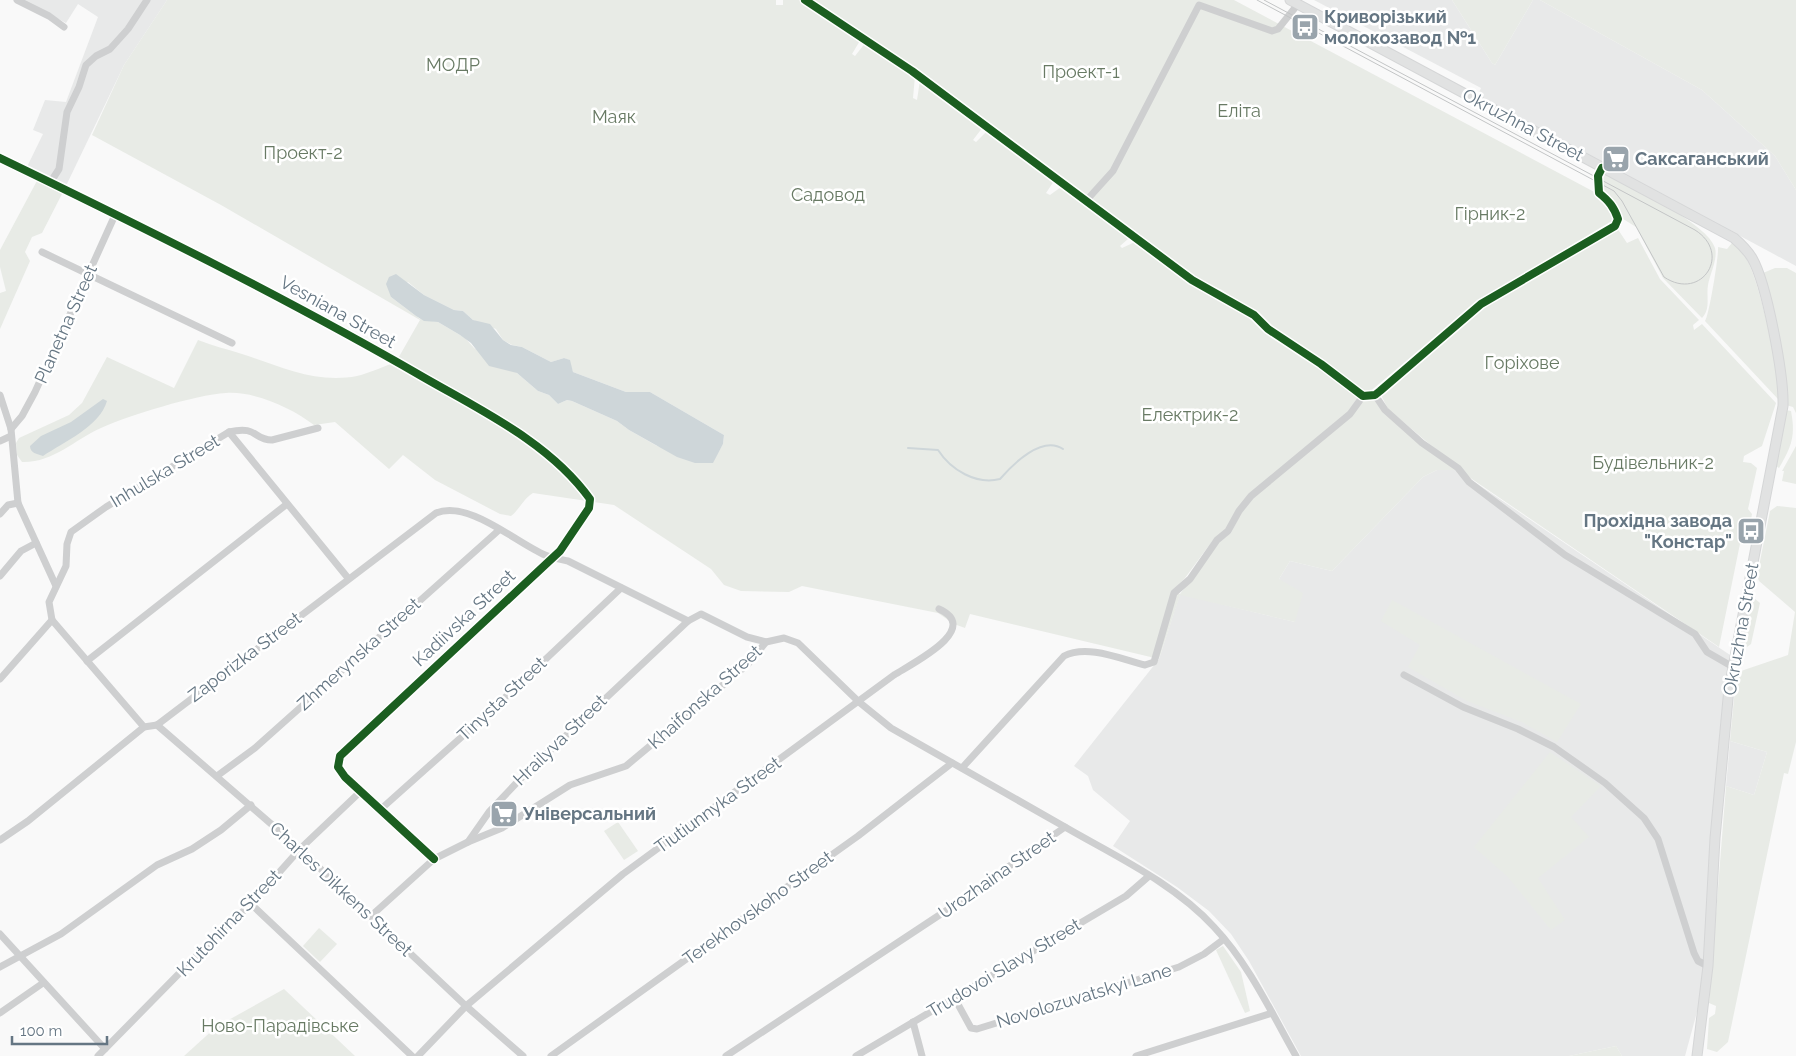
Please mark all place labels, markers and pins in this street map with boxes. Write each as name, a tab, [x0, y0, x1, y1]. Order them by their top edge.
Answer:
place label: Криворізький молокозавод №1	[1324, 6, 1476, 48]
bus stop icon: Криворізький молокозавод №1	[1290, 12, 1320, 42]
supermarket icon: Саксаганський	[1601, 144, 1631, 174]
place label: Саксаганський	[1635, 148, 1769, 169]
place label: Прохідна завода "Констар"	[1584, 510, 1732, 552]
bus stop icon: Прохідна завода "Констар"	[1736, 516, 1766, 546]
supermarket icon: Універсальний	[489, 799, 519, 829]
place label: Універсальний	[522, 803, 656, 824]

